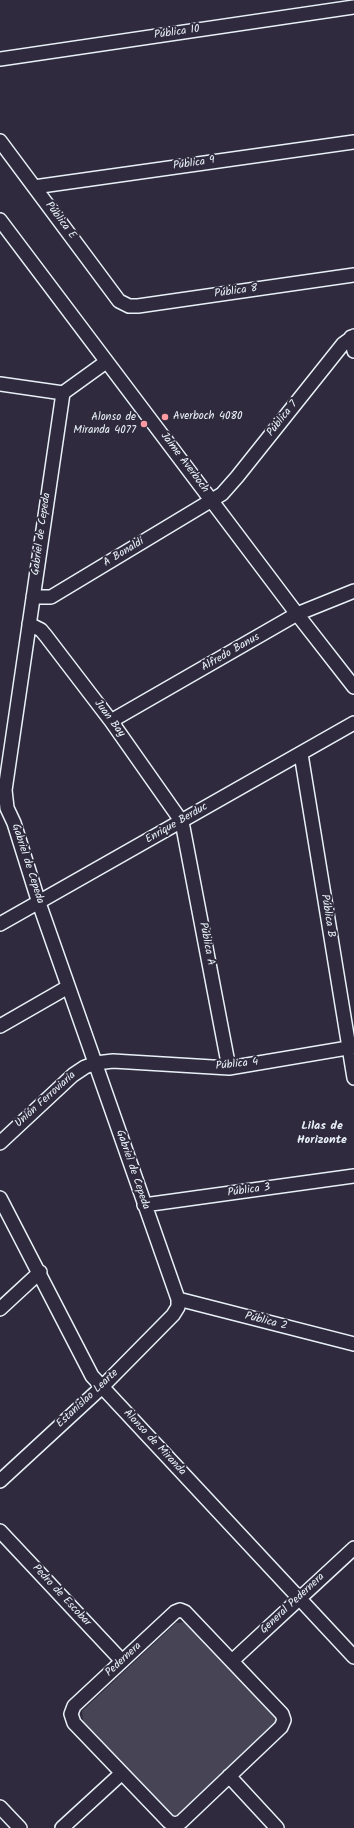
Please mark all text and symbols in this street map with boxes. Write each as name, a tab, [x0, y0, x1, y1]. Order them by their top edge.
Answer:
street label: Pública 10	[153, 23, 201, 43]
street label: Pública 9	[172, 155, 216, 173]
street label: Pública E	[42, 200, 78, 242]
street label: Pública 8	[214, 282, 258, 302]
street label: Pública 7	[265, 398, 301, 440]
place label: Averboch 4080	[173, 410, 243, 424]
place label: Alonso de Miranda 4077	[73, 411, 136, 437]
marker: Averboch 4080	[160, 412, 170, 422]
marker: Alonso de Miranda 4077	[139, 419, 149, 429]
street label: Jaime Averboch	[157, 430, 211, 496]
street label: Gabriel de Cepeda	[30, 492, 54, 576]
street label: A Bonaldi	[101, 536, 147, 570]
street label: Alfredo Banus	[200, 631, 262, 675]
street label: Juan Bay	[91, 698, 127, 740]
street label: Enrique Berduc	[144, 801, 210, 847]
street label: Gabriel de Cepeda	[8, 822, 46, 906]
street label: Pública B	[317, 893, 337, 939]
street label: Pública A	[195, 921, 217, 967]
street label: Pública 4	[215, 1056, 259, 1074]
street label: Unión Ferroviaria	[13, 1069, 79, 1131]
district label: Lilas de Horizonte	[297, 1120, 347, 1148]
street label: Gabriel de Cepeda	[112, 1129, 152, 1211]
street label: Pública 3	[227, 1181, 271, 1201]
street label: Pública 2	[243, 1310, 289, 1334]
street label: Estanislao Learte	[54, 1367, 122, 1431]
street label: Alonso de Miranda	[120, 1407, 188, 1479]
street label: Pedro de Escobar	[29, 1562, 93, 1630]
street label: General Pedernera	[258, 1571, 328, 1637]
street label: Pedernera	[103, 1640, 145, 1680]

